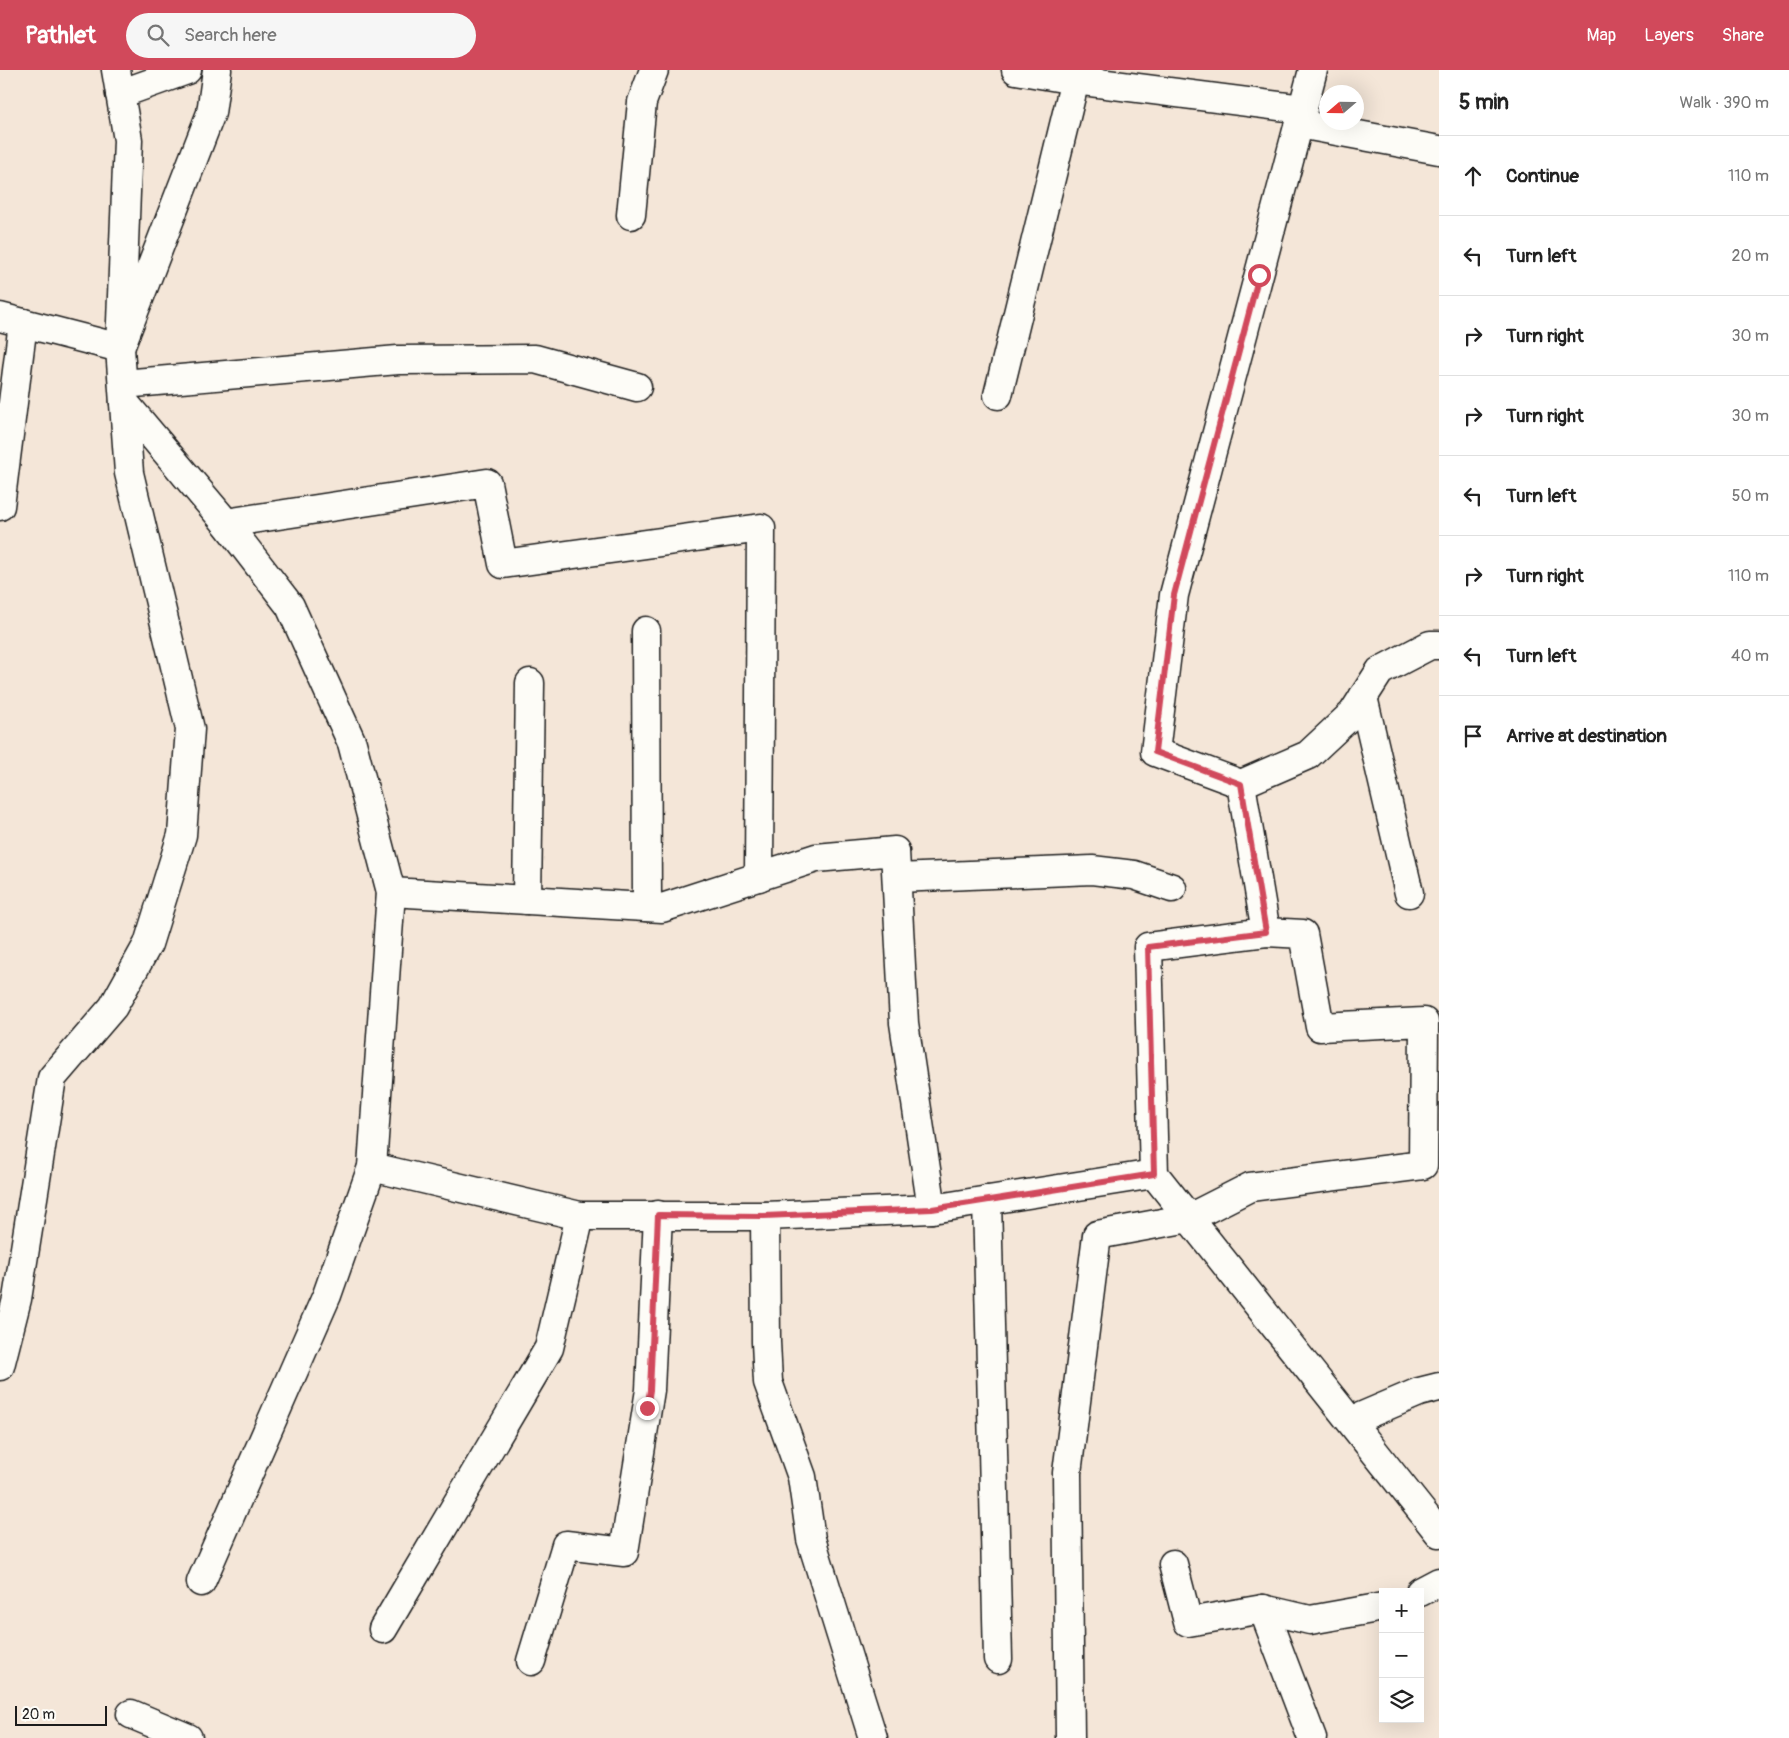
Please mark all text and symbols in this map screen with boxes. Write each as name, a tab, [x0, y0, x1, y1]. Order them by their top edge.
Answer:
search box	[126, 13, 476, 58]
text: Pathlet	[25, 21, 96, 50]
icon: search	[144, 21, 172, 49]
text: Search here	[184, 23, 277, 47]
text: Map	[1587, 24, 1616, 47]
text: Layers	[1644, 24, 1694, 47]
text: Share	[1722, 24, 1764, 47]
north arrow	[1319, 85, 1364, 130]
text: 5 min	[1459, 89, 1509, 116]
text: Walk · 390 m	[1680, 93, 1769, 113]
icon: ahead	[1459, 162, 1487, 190]
text: Continue	[1506, 164, 1579, 188]
text: 110 m	[1728, 166, 1769, 186]
icon: left	[1459, 242, 1487, 270]
text: Turn left	[1506, 244, 1576, 268]
text: 20 m	[1731, 246, 1769, 266]
route start	[1248, 264, 1271, 287]
icon: right	[1459, 322, 1487, 350]
text: Turn right	[1506, 324, 1584, 348]
text: 30 m	[1731, 326, 1769, 346]
icon: right	[1459, 402, 1487, 430]
text: Turn right	[1506, 404, 1584, 428]
text: 30 m	[1731, 406, 1769, 426]
icon: left	[1459, 482, 1487, 510]
text: Turn left	[1506, 484, 1576, 508]
text: 50 m	[1732, 486, 1769, 506]
icon: right	[1459, 562, 1487, 590]
text: Turn right	[1506, 564, 1584, 588]
text: 110 m	[1728, 566, 1769, 586]
icon: left	[1459, 642, 1487, 670]
text: Turn left	[1506, 644, 1576, 668]
text: 40 m	[1731, 646, 1769, 666]
icon: arrive	[1459, 722, 1487, 750]
text: Arrive at destination	[1506, 724, 1667, 748]
route end	[636, 1397, 659, 1420]
map controls	[1379, 1588, 1424, 1723]
button: +	[1379, 1588, 1424, 1633]
button: −	[1379, 1633, 1424, 1678]
button: layers	[1379, 1678, 1424, 1723]
scale bar	[15, 1703, 108, 1726]
text: 20 m	[22, 1706, 55, 1723]

